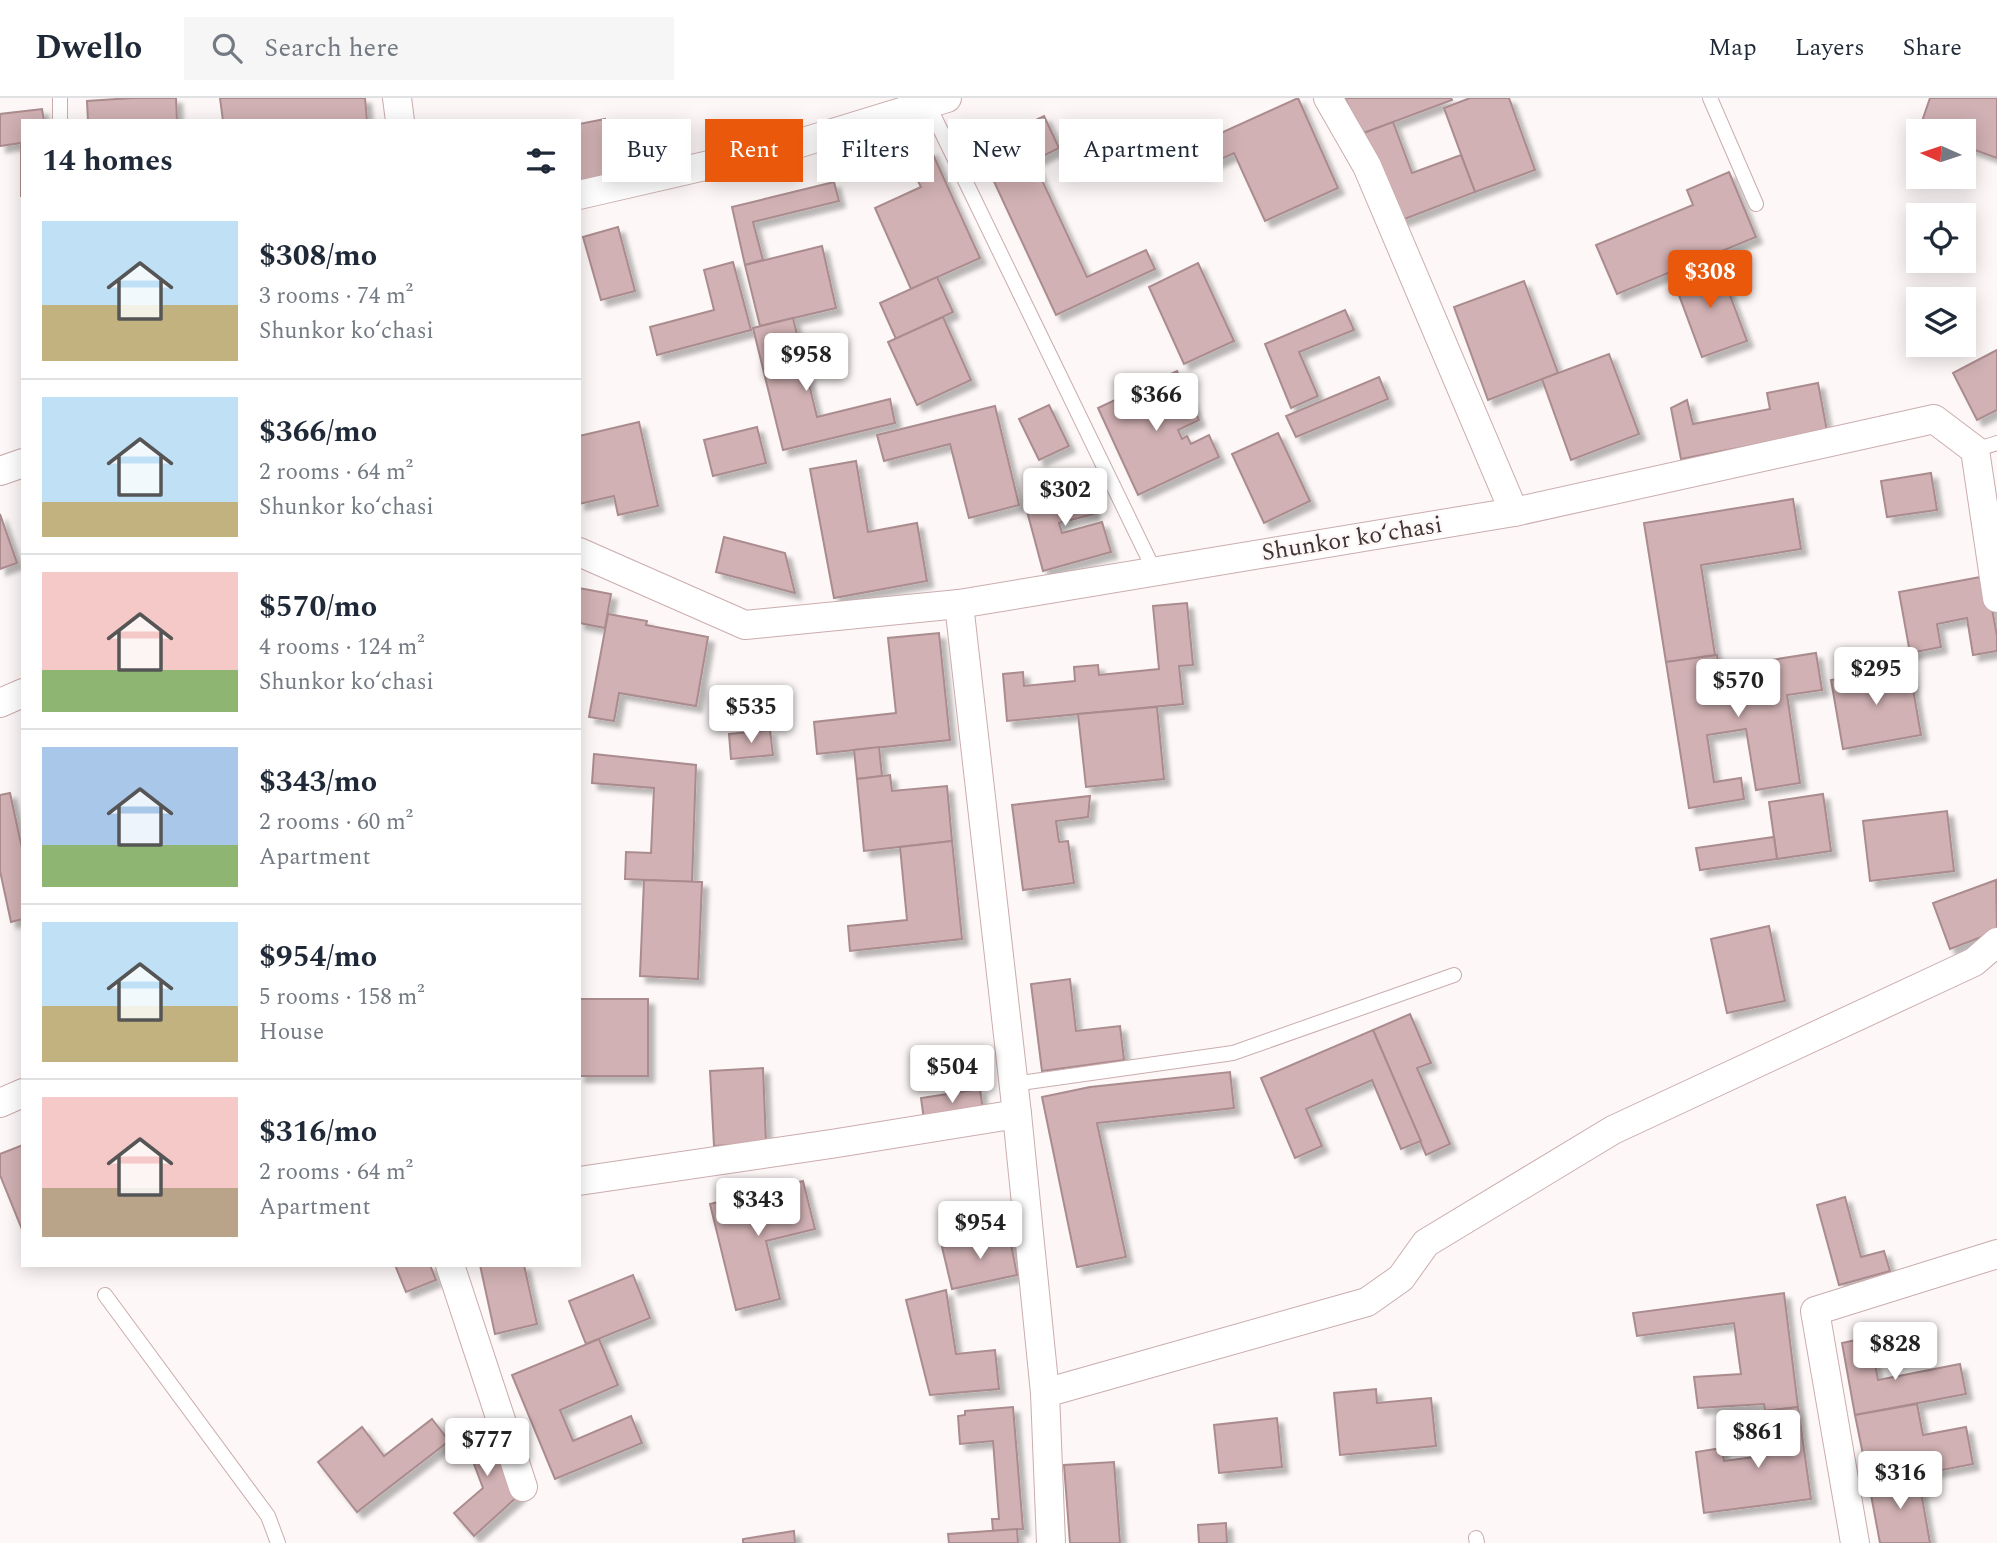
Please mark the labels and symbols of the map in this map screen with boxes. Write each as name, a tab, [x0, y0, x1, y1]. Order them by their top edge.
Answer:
north arrow	[1906, 119, 1976, 189]
pin: $308	[1669, 250, 1751, 310]
pin: $958	[765, 334, 847, 393]
pin: $366	[1115, 374, 1197, 433]
pin: $302	[1024, 468, 1106, 528]
street label: Shunkor koʻchasi	[1259, 507, 1445, 571]
pin: $295	[1835, 648, 1917, 707]
pin: $570	[1697, 660, 1779, 719]
pin: $535	[710, 686, 792, 745]
pin: $504	[911, 1046, 993, 1105]
pin: $343	[717, 1178, 799, 1238]
pin: $954	[939, 1202, 1021, 1261]
pin: $828	[1854, 1322, 1936, 1382]
pin: $861	[1717, 1410, 1799, 1470]
pin: $777	[446, 1418, 528, 1478]
pin: $316	[1859, 1452, 1941, 1511]

